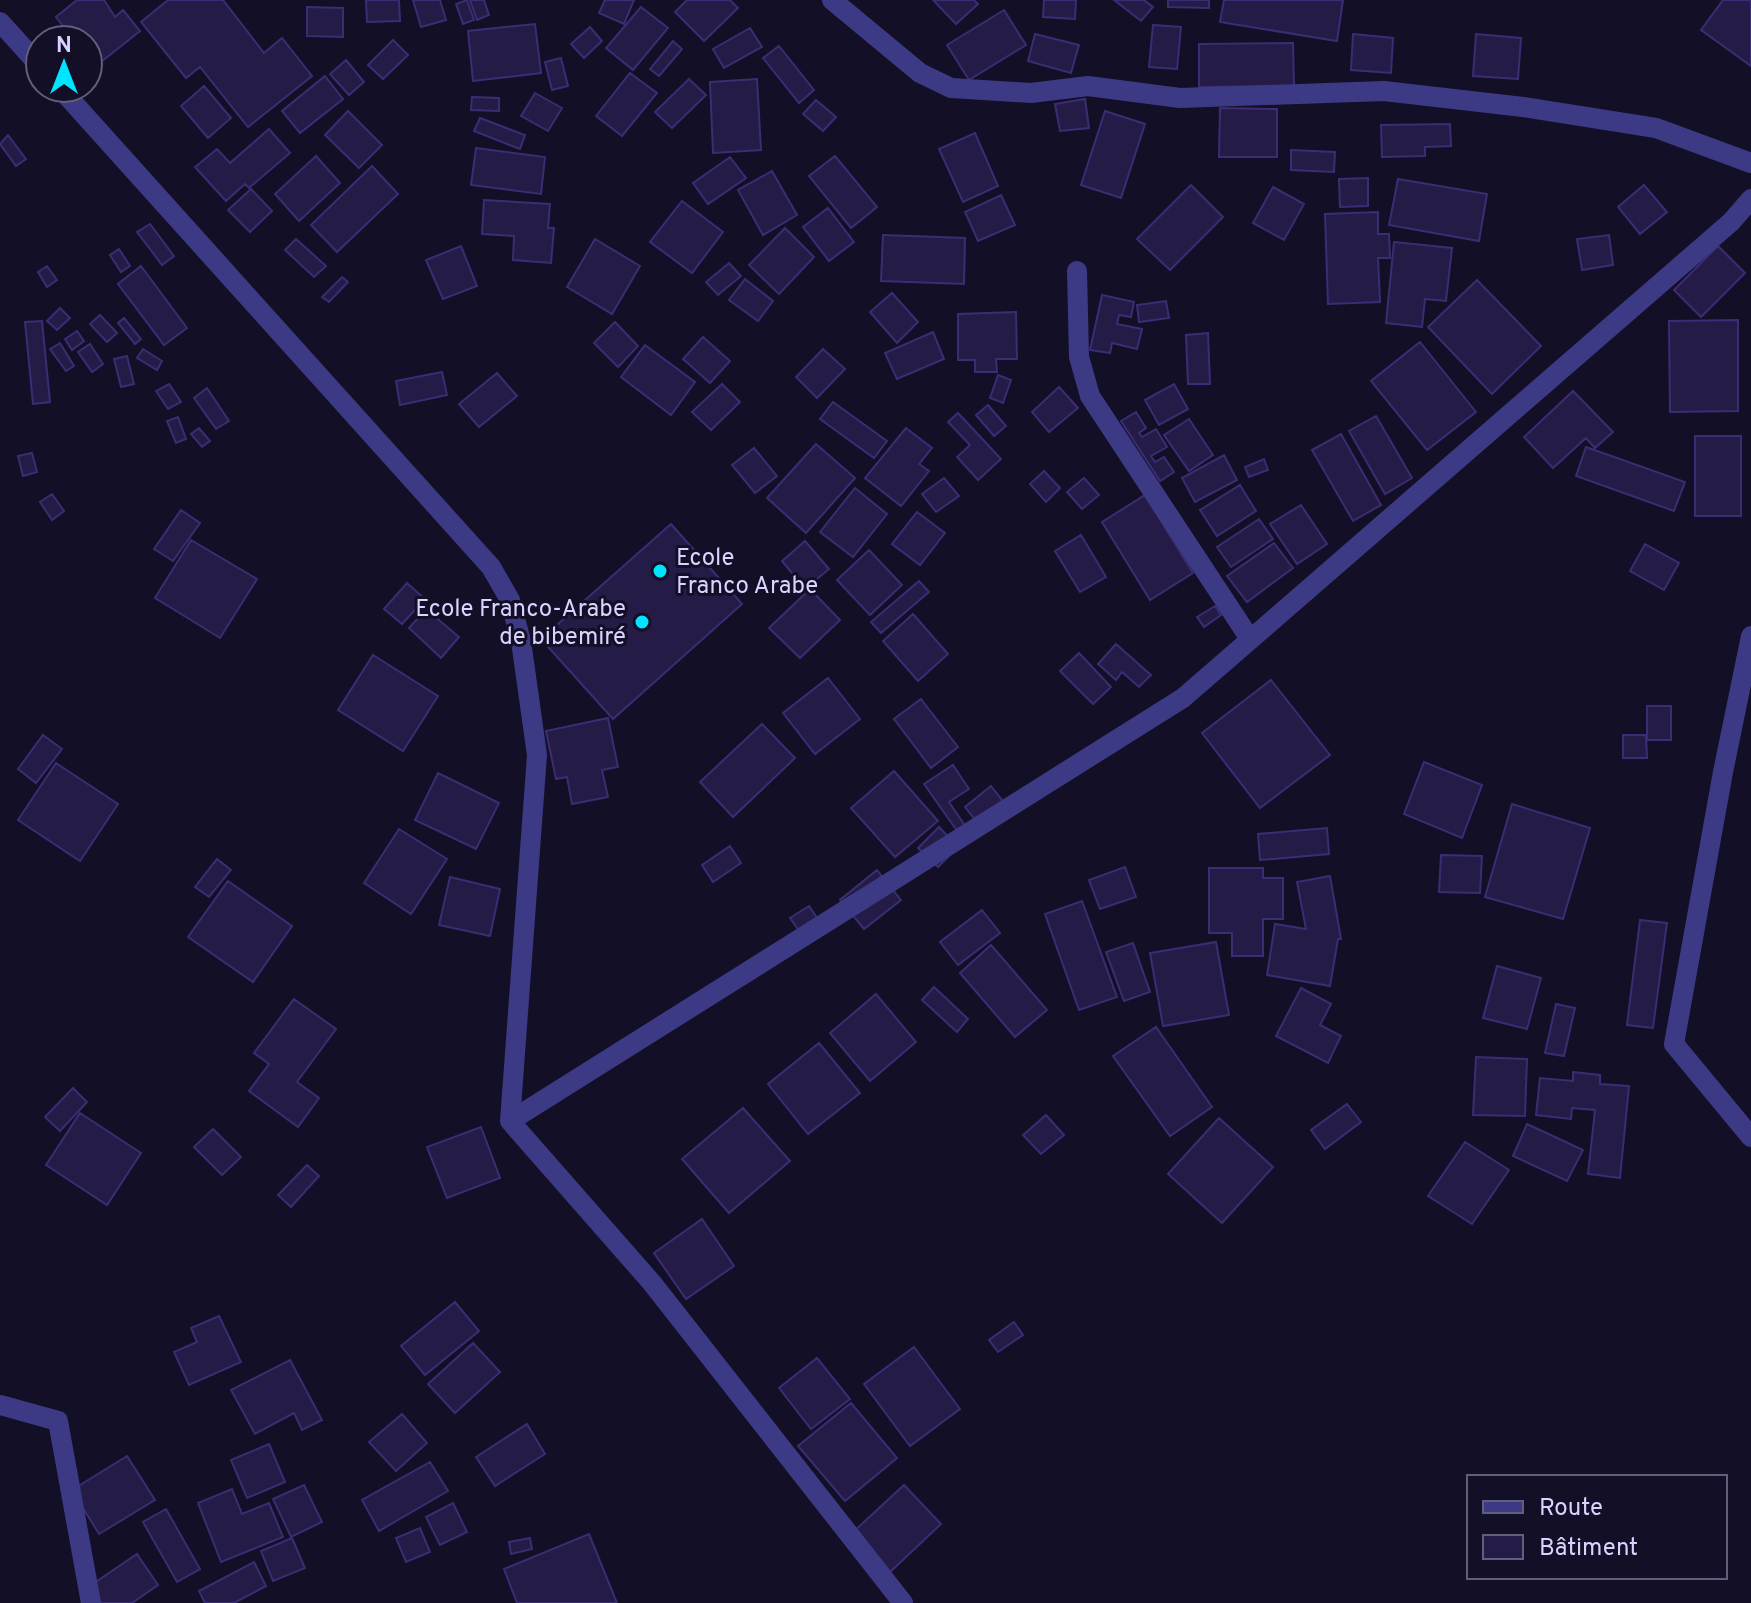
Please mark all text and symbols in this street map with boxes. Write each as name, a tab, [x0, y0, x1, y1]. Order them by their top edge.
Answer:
north arrow	[24, 24, 104, 104]
text: N	[56, 33, 72, 60]
place label: Ecole Franco Arabe	[676, 544, 818, 602]
marker: Ecole Franco Arabe	[651, 562, 669, 580]
place label: Ecole Franco-Arabe de bibemiré	[415, 595, 626, 653]
marker: Ecole Franco-Arabe de bibemiré	[633, 613, 651, 631]
legend	[1467, 1475, 1727, 1579]
text: Route	[1539, 1494, 1603, 1524]
text: Bâtiment	[1539, 1534, 1638, 1564]

